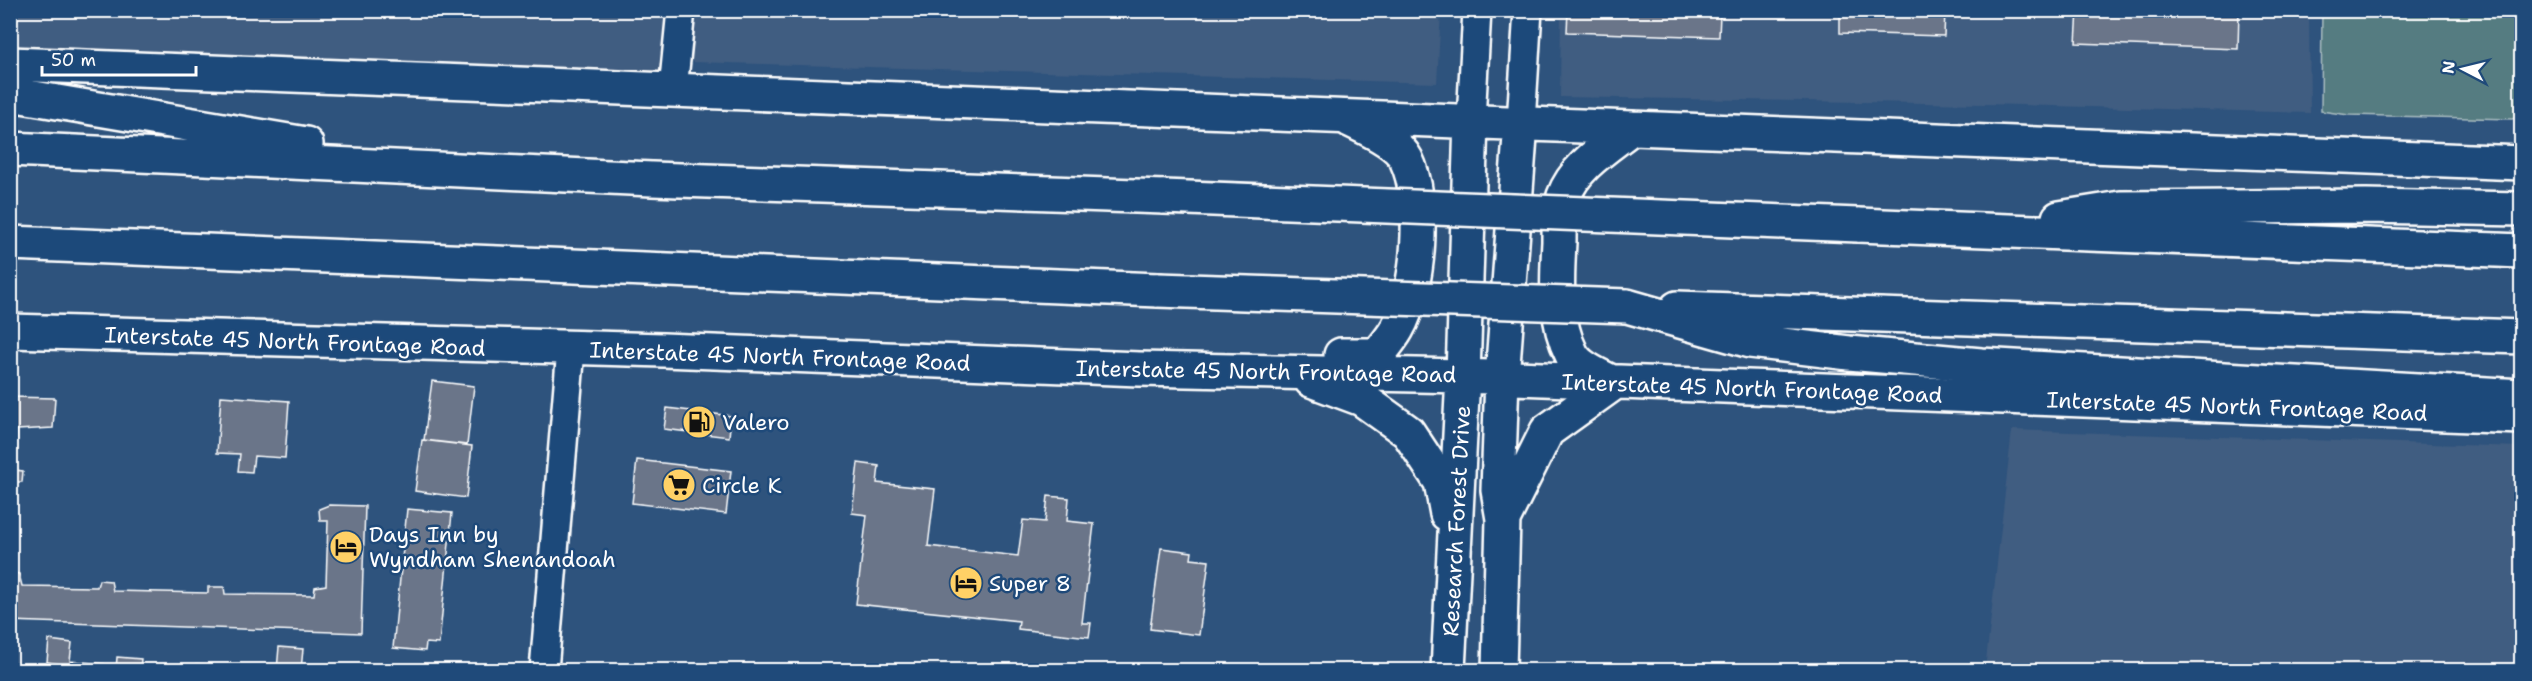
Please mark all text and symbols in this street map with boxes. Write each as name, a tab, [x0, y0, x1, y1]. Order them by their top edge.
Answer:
scale bar	[42, 39, 196, 77]
north arrow	[2433, 39, 2493, 99]
text: 50 m	[51, 48, 96, 72]
text: N	[2437, 60, 2460, 75]
street label: Interstate 45 North Frontage Road	[104, 320, 486, 363]
street label: Interstate 45 North Frontage Road	[589, 335, 971, 378]
street label: Interstate 45 North Frontage Road	[1075, 354, 1457, 389]
street label: Interstate 45 North Frontage Road	[1561, 367, 1943, 410]
street label: Interstate 45 North Frontage Road	[2046, 385, 2428, 428]
fuel station icon: Valero	[681, 404, 717, 440]
street label: Research Forest Drive	[1436, 405, 1477, 637]
place label: Valero	[722, 408, 790, 437]
supermarket icon: Circle K	[661, 467, 697, 503]
place label: Circle K	[702, 471, 782, 500]
place label: Days Inn by Wyndham Shenandoah	[369, 520, 616, 574]
hotel icon: Days Inn by Wyndham Shenandoah	[328, 529, 364, 565]
hotel icon: Super 8	[948, 565, 984, 601]
place label: Super 8	[989, 569, 1071, 598]

